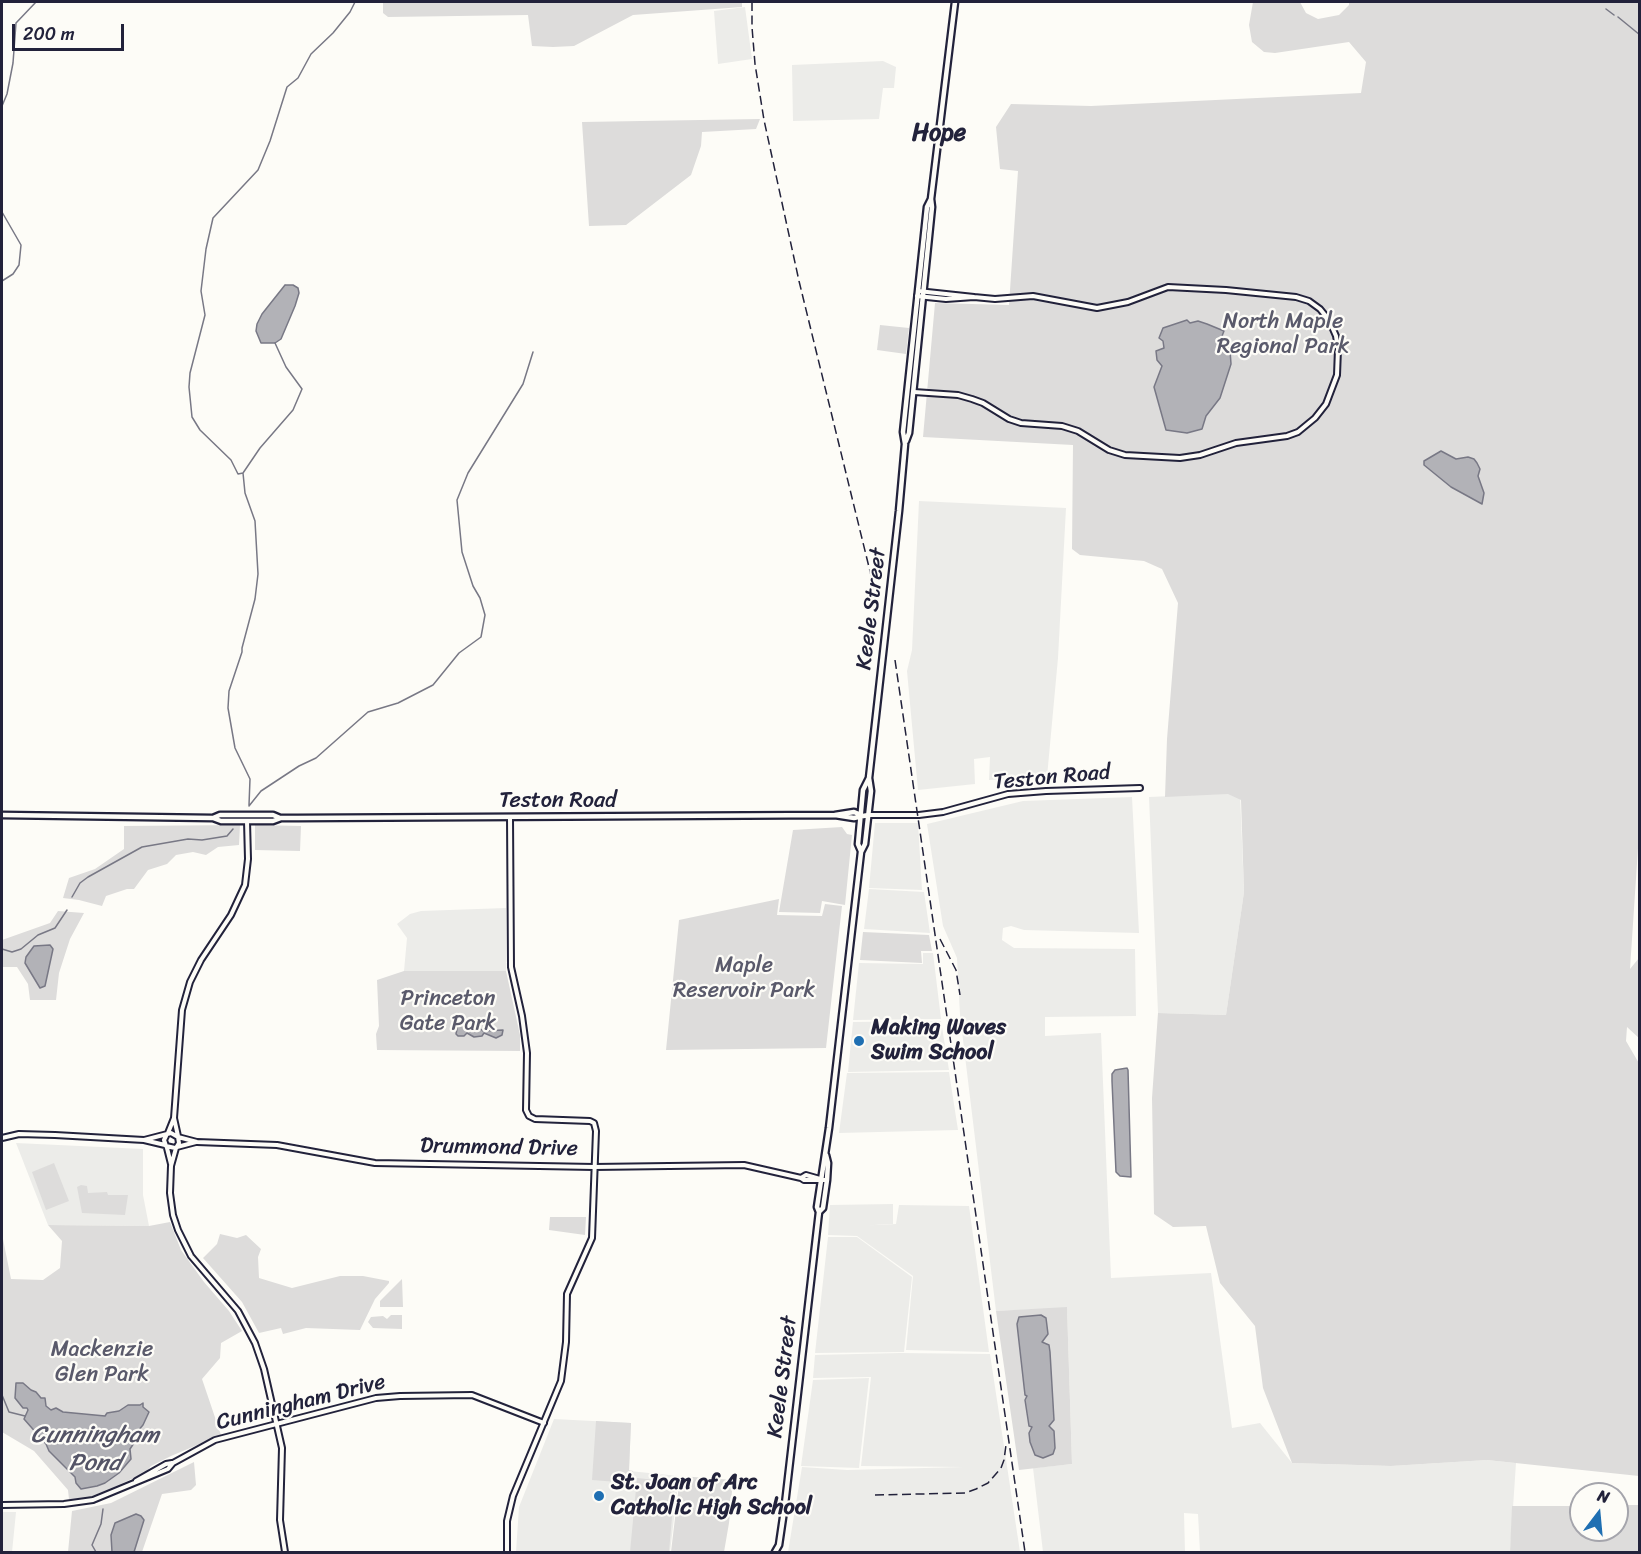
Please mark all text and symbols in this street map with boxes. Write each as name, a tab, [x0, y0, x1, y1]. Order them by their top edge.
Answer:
scale bar	[15, 12, 128, 50]
text: 200 m	[23, 18, 75, 50]
district label: Hope	[912, 120, 966, 148]
park label: North Maple Regional Park	[1217, 309, 1349, 360]
street label: Keele Street	[851, 547, 893, 671]
street label: Teston Road	[992, 760, 1112, 796]
street label: Teston Road	[499, 788, 617, 814]
park label: Maple Reservoir Park	[673, 953, 815, 1004]
park label: Princeton Gate Park	[400, 986, 496, 1038]
place label: Making Waves Swim School	[871, 1015, 1006, 1066]
marker: Making Waves Swim School	[852, 1034, 866, 1048]
street label: Drummond Drive	[420, 1133, 578, 1163]
street label: Keele Street	[762, 1315, 804, 1439]
park label: Mackenzie Glen Park	[51, 1337, 153, 1388]
street label: Cunningham Drive	[214, 1369, 388, 1437]
water label: Cunningham Pond	[31, 1422, 159, 1478]
place label: St. Joan of Arc Catholic High School	[611, 1470, 812, 1522]
text: N	[1594, 1481, 1613, 1512]
north arrow	[1569, 1482, 1629, 1542]
marker: St. Joan of Arc Catholic High School	[592, 1489, 606, 1503]

